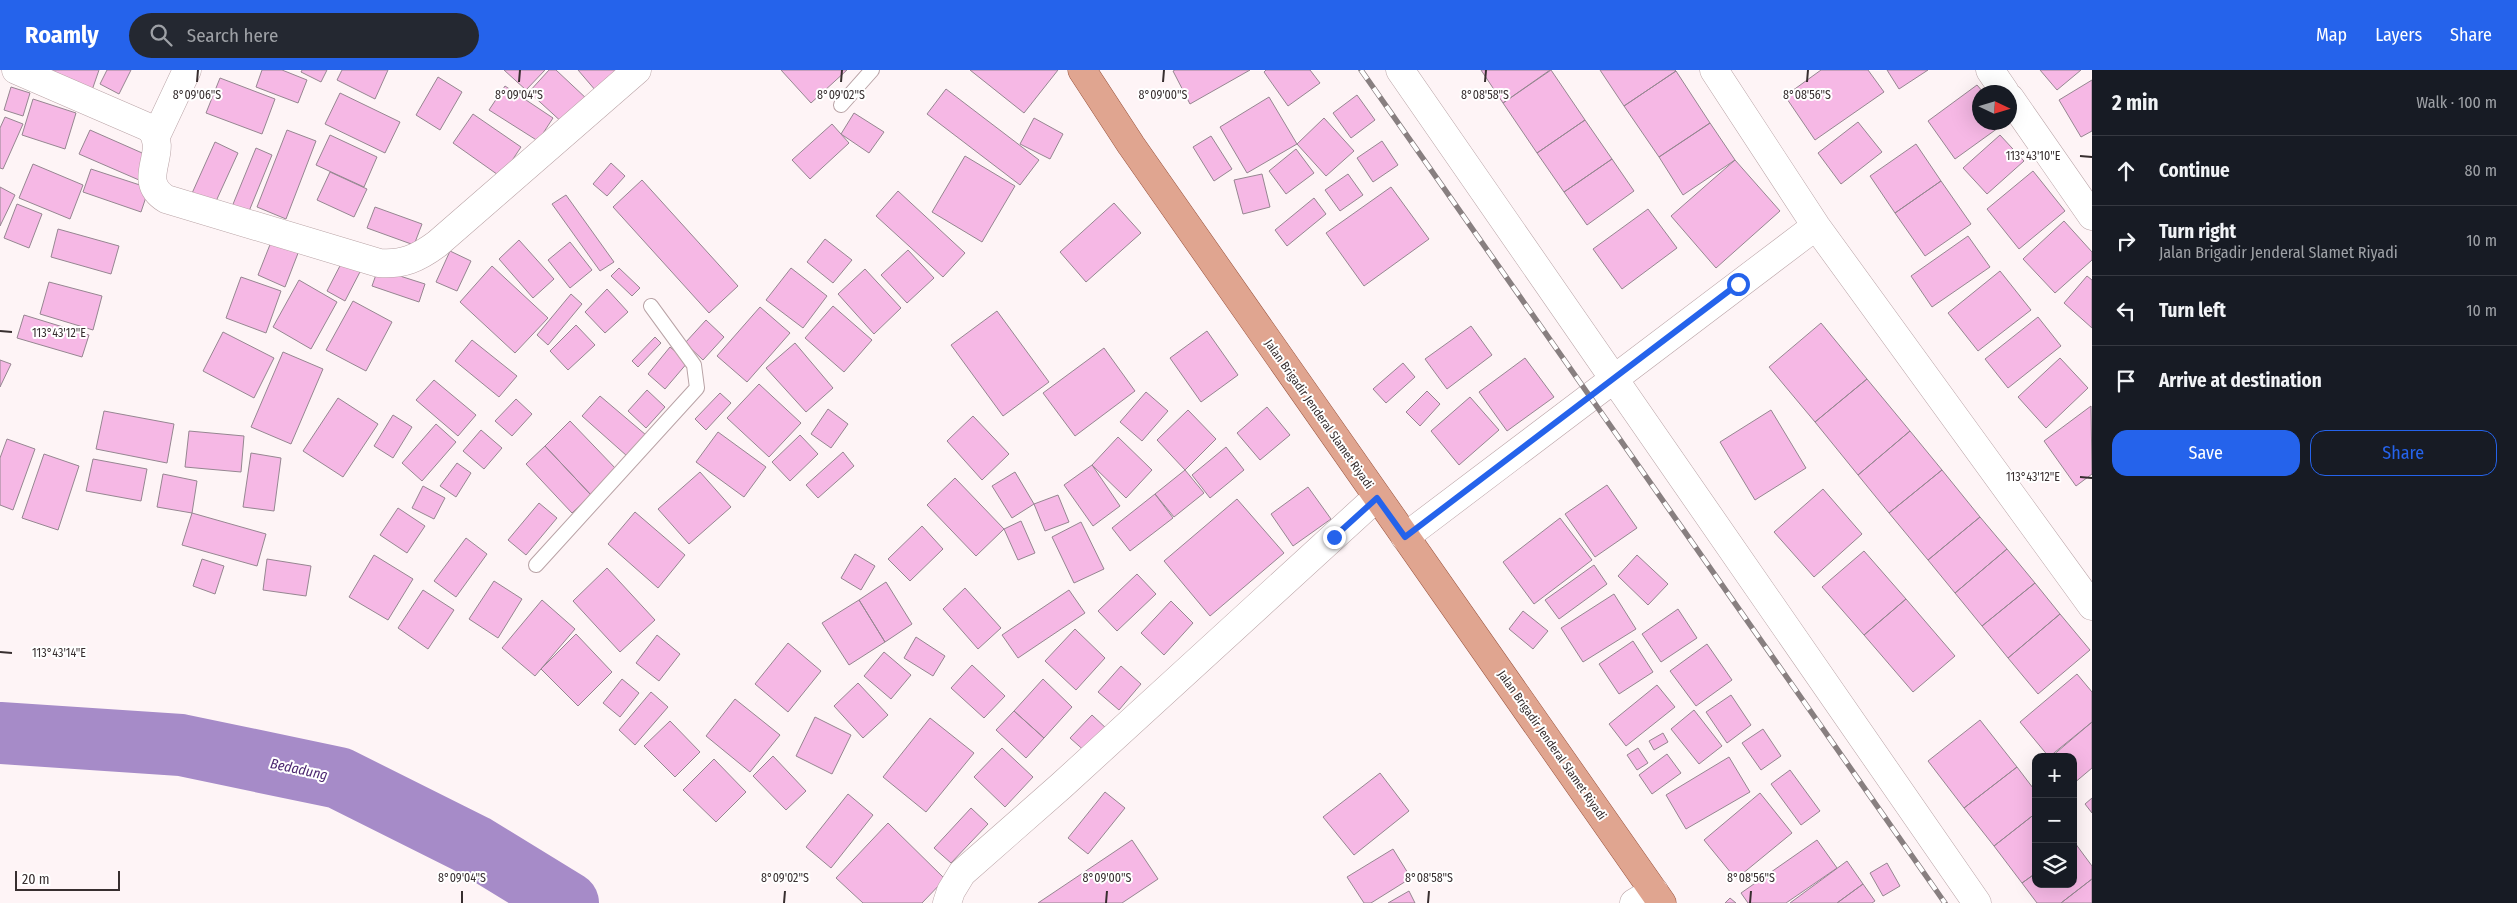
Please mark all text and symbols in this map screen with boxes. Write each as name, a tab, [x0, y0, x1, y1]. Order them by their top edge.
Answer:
search box	[129, 13, 479, 58]
text: Roamly	[25, 21, 99, 49]
icon: search	[147, 21, 175, 49]
text: Search here	[187, 24, 278, 47]
text: Map	[2316, 24, 2347, 46]
text: Layers	[2375, 24, 2422, 46]
text: Share	[2450, 24, 2492, 46]
north arrow	[1972, 85, 2017, 130]
text: 8°09'06"S	[173, 88, 221, 102]
text: 8°09'04"S	[495, 88, 543, 102]
text: 8°09'02"S	[817, 88, 865, 102]
text: 8°09'00"S	[1139, 88, 1187, 102]
text: 8°08'58"S	[1461, 88, 1509, 102]
text: 8°08'56"S	[1783, 88, 1831, 102]
text: 2 min	[2112, 90, 2159, 116]
text: Walk · 100 m	[2416, 93, 2497, 112]
text: 113°43'10"E	[2006, 149, 2061, 163]
icon: ahead	[2112, 157, 2140, 185]
text: Continue	[2159, 159, 2230, 182]
text: 80 m	[2465, 161, 2497, 180]
text: Turn right	[2159, 220, 2236, 243]
icon: right	[2112, 227, 2140, 255]
text: 10 m	[2466, 231, 2497, 250]
text: Jalan Brigadir Jenderal Slamet Riyadi	[2159, 243, 2398, 262]
route start	[1727, 273, 1750, 296]
icon: left	[2112, 297, 2140, 325]
text: Turn left	[2159, 299, 2226, 322]
text: 10 m	[2466, 301, 2497, 320]
text: 113°43'12"E	[32, 326, 86, 340]
street label: Jalan Brigadir Jenderal Slamet Riyadi	[1262, 337, 1376, 491]
icon: arrive	[2112, 367, 2140, 395]
text: Arrive at destination	[2159, 369, 2322, 392]
button: Save	[2112, 430, 2300, 476]
button: Share	[2310, 430, 2497, 476]
text: 113°43'12"E	[2006, 470, 2060, 484]
route end	[1323, 526, 1346, 549]
text: 113°43'14"E	[32, 646, 86, 660]
street label: Jalan Brigadir Jenderal Slamet Riyadi	[1495, 668, 1609, 822]
map controls	[2032, 753, 2077, 888]
button: +	[2032, 753, 2077, 798]
water label: Bedadung	[269, 755, 329, 784]
button: −	[2032, 798, 2077, 843]
button: layers	[2032, 843, 2077, 888]
scale bar	[15, 868, 120, 891]
text: 20 m	[22, 871, 50, 888]
text: 8°09'04"S	[438, 871, 486, 885]
text: 8°09'02"S	[761, 871, 809, 885]
text: 8°09'00"S	[1083, 871, 1131, 885]
text: 8°08'58"S	[1405, 871, 1453, 885]
text: 8°08'56"S	[1727, 871, 1775, 885]

